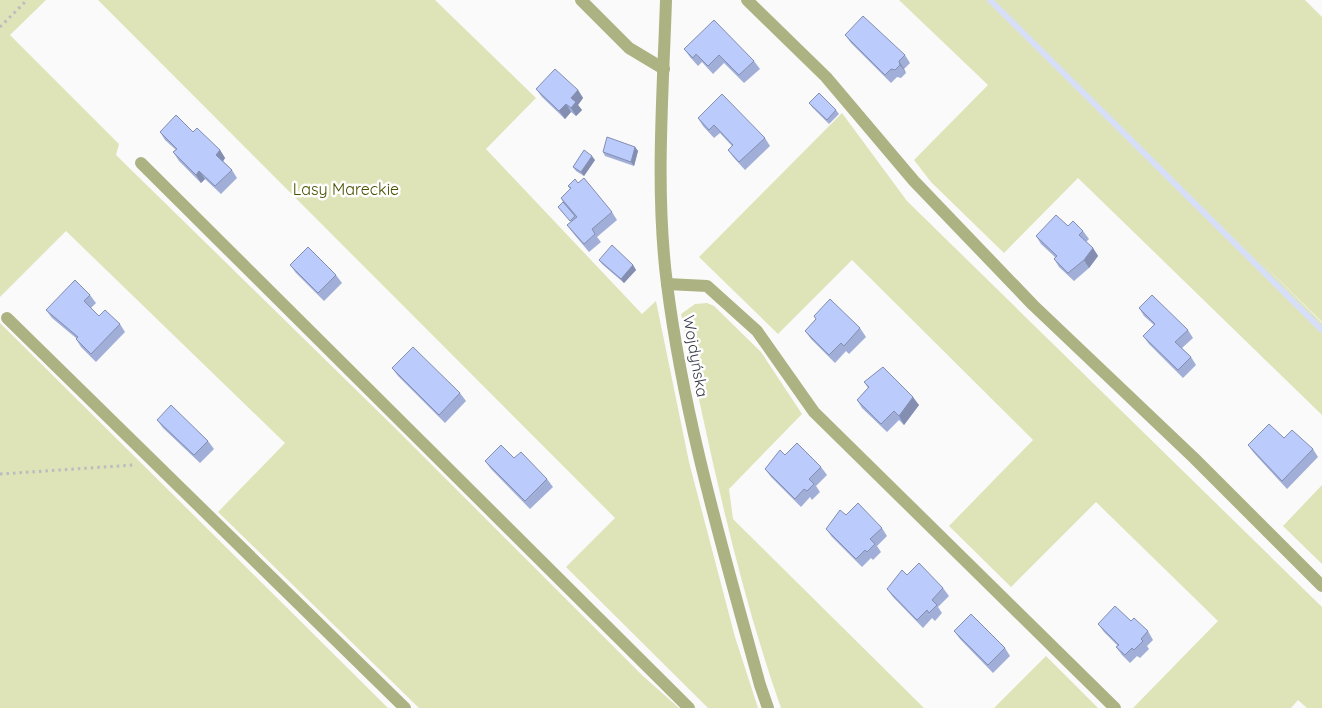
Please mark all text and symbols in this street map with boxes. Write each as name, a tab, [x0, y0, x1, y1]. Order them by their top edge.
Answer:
park label: Lasy Mareckie	[293, 179, 399, 199]
street label: Wojdyńska	[679, 313, 713, 399]

